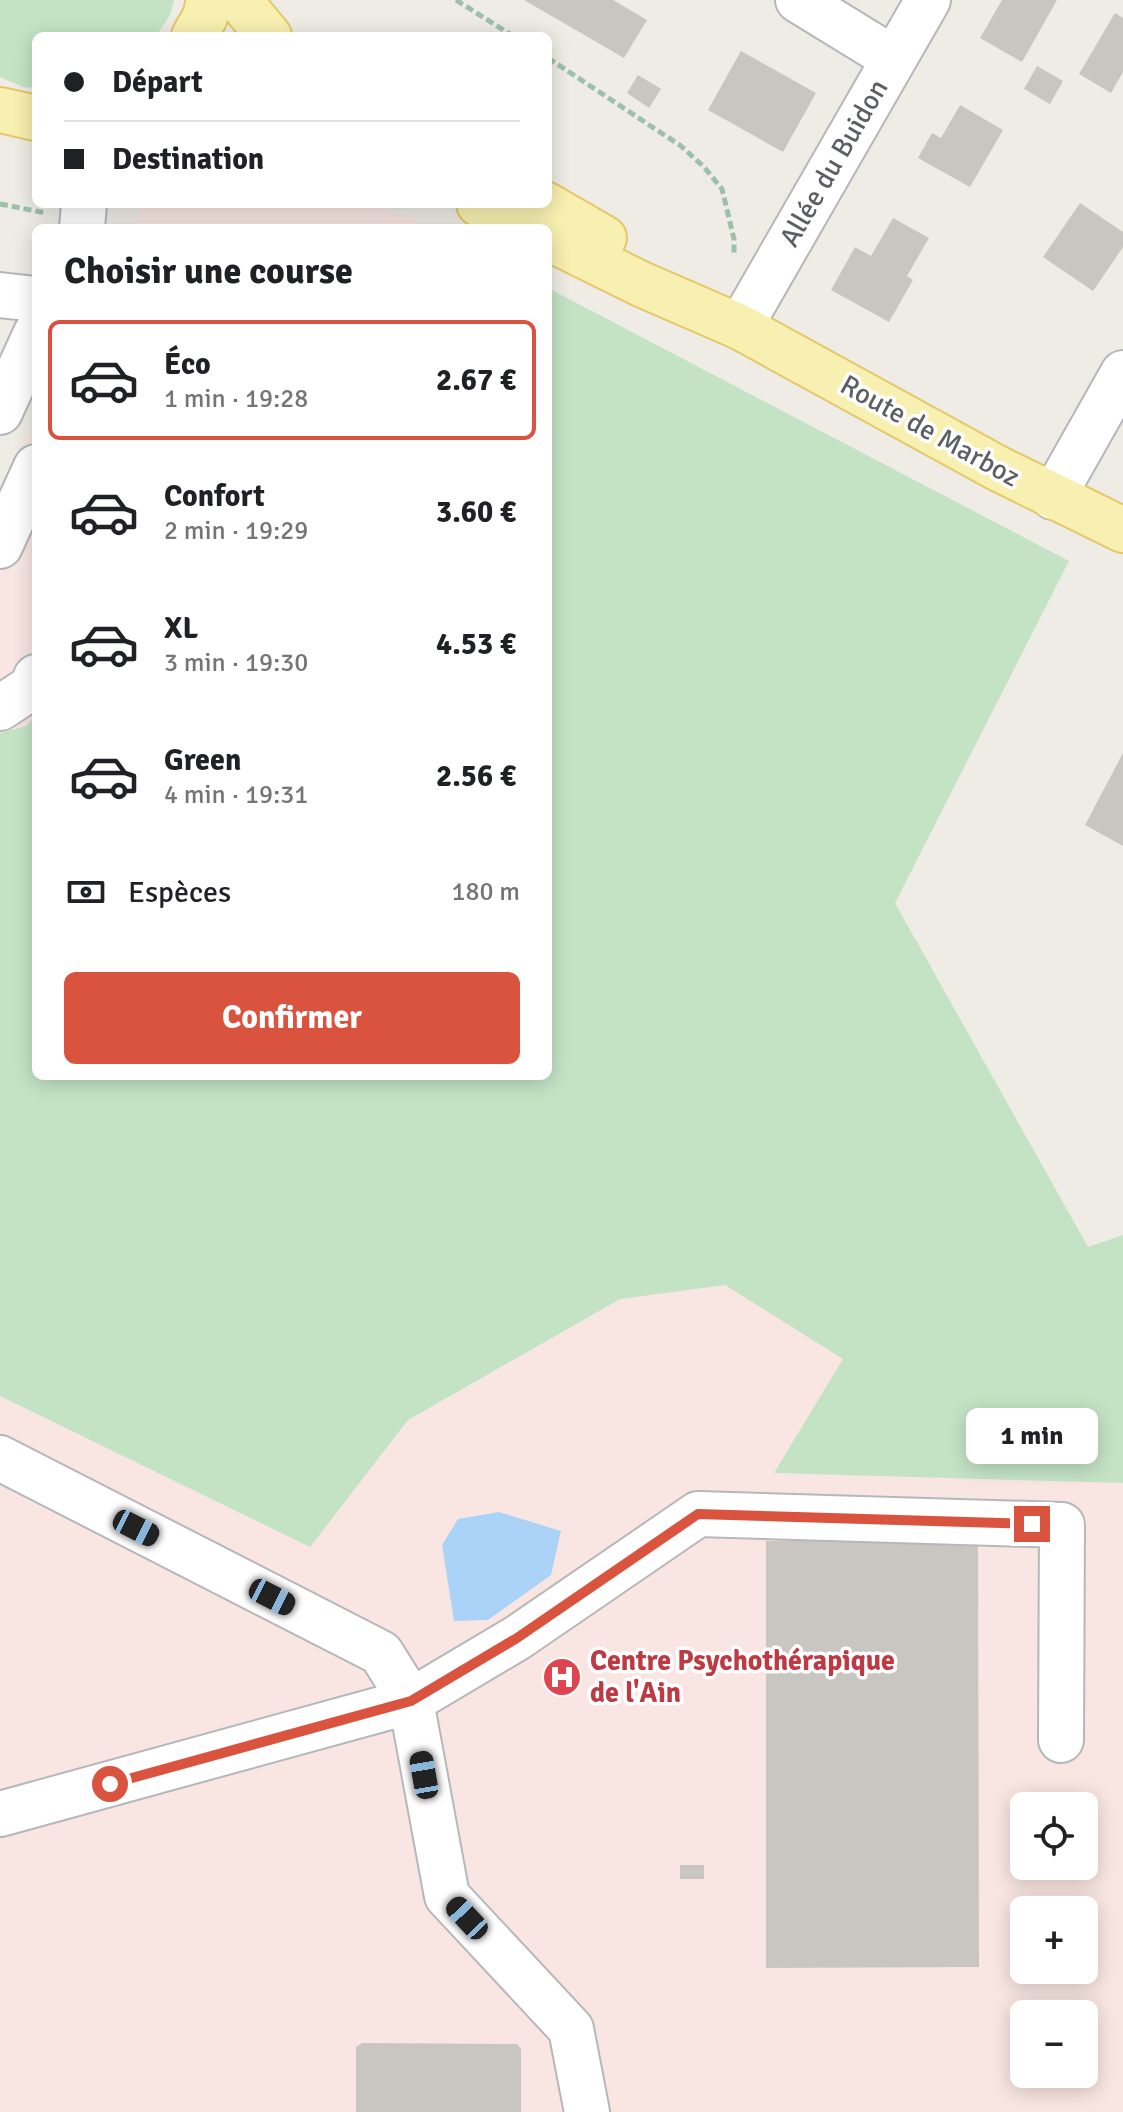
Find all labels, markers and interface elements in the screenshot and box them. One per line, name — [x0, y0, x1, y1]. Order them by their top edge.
text: Départ — [112, 64, 203, 101]
street label: Allée du Buidon — [772, 73, 896, 253]
text: Destination — [112, 141, 264, 178]
text: Choisir une course — [64, 249, 353, 294]
icon: car — [68, 344, 140, 416]
text: Éco — [164, 346, 211, 383]
text: 2.67 € — [436, 362, 516, 399]
street label: Route de Marboz — [834, 368, 1026, 494]
text: 1 min · 19:28 — [164, 383, 308, 415]
icon: car — [68, 476, 140, 548]
text: Confort — [164, 478, 265, 515]
text: 3.60 € — [436, 494, 516, 531]
text: 2 min · 19:29 — [164, 515, 308, 547]
icon: car — [68, 608, 140, 680]
text: XL — [164, 610, 198, 647]
text: 4.53 € — [436, 626, 516, 663]
text: 3 min · 19:30 — [164, 647, 308, 679]
icon: car — [68, 740, 140, 812]
text: Green — [164, 742, 241, 779]
text: 2.56 € — [436, 758, 516, 795]
text: 4 min · 19:31 — [164, 779, 308, 811]
icon: cash — [64, 870, 108, 914]
text: Espèces — [128, 874, 231, 911]
text: 180 m — [451, 876, 520, 908]
button: Confirmer — [64, 972, 520, 1064]
callout: 1 min — [966, 1408, 1098, 1464]
text: 1 min — [1001, 1420, 1063, 1452]
car — [109, 1506, 163, 1550]
route end — [1014, 1506, 1050, 1542]
car — [245, 1575, 299, 1619]
place label: Centre Psychothérapique de l'Ain — [590, 1644, 895, 1710]
hospital icon: Centre Psychothérapique de l'Ain — [541, 1656, 583, 1698]
car — [408, 1749, 440, 1801]
route start — [92, 1766, 128, 1802]
map controls — [1010, 1792, 1098, 2088]
button: locate — [1010, 1792, 1098, 1880]
car — [442, 1892, 492, 1944]
button: + — [1010, 1896, 1098, 1984]
button: − — [1010, 2000, 1098, 2088]

